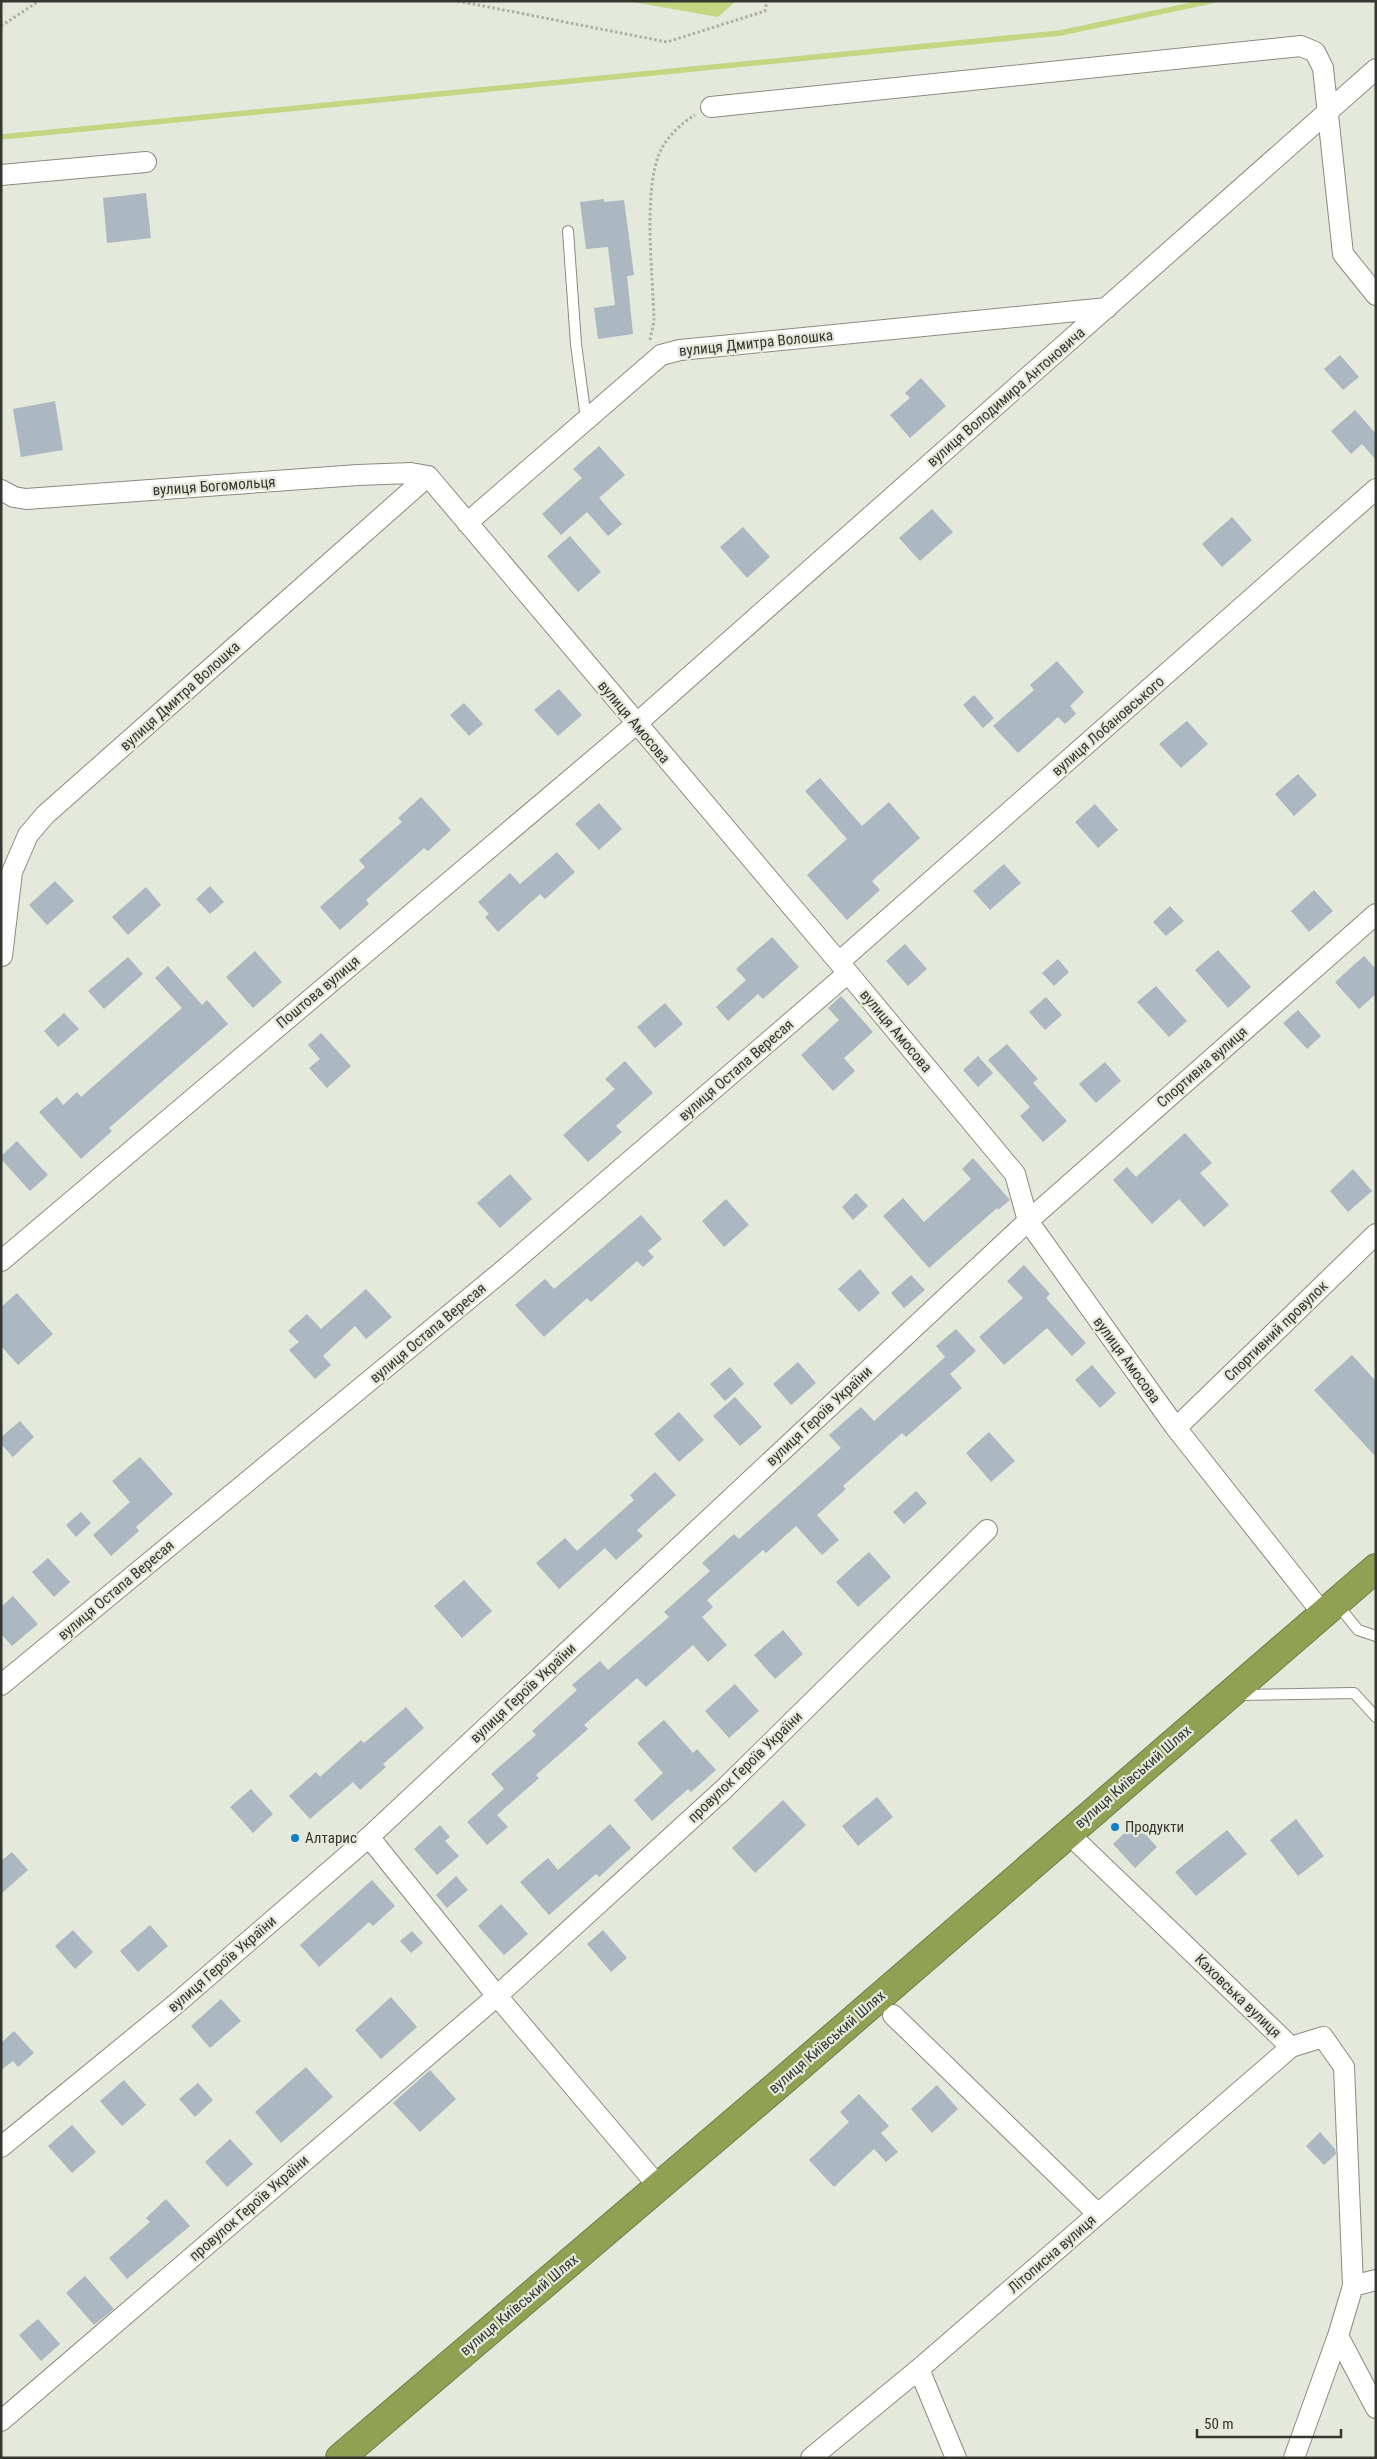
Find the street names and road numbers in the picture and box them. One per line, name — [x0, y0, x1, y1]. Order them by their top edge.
street label: вулиця Володимира Антоновича — [923, 324, 1089, 470]
street label: вулиця Дмитра Волошка — [678, 326, 834, 360]
street label: вулиця Богомольця — [152, 473, 276, 499]
street label: вулиця Дмитра Волошка — [116, 638, 244, 754]
street label: вулиця Лобановського — [1048, 672, 1168, 780]
street label: вулиця Амосова — [594, 677, 674, 767]
street label: Поштова вулиця — [273, 952, 363, 1032]
street label: вулиця Амосова — [856, 986, 936, 1076]
street label: вулиця Остапа Вересая — [675, 1015, 797, 1125]
street label: Спортивна вулиця — [1153, 1023, 1251, 1111]
street label: Спортивний провулок — [1221, 1277, 1331, 1385]
street label: вулиця Остапа Вересая — [366, 1279, 490, 1387]
street label: вулиця Амосова — [1090, 1313, 1164, 1407]
street label: вулиця Героїв України — [762, 1362, 876, 1470]
street label: вулиця Остапа Вересая — [54, 1536, 178, 1644]
street label: вулиця Героїв України — [466, 1639, 580, 1747]
street label: провулок Героїв України — [684, 1708, 806, 1826]
street label: вулиця Київський Шлях — [1071, 1721, 1195, 1832]
street label: вулиця Героїв України — [164, 1912, 280, 2016]
street label: Каховська вулиця — [1191, 1950, 1285, 2042]
street label: вулиця Київський Шлях — [765, 1986, 889, 2097]
street label: провулок Героїв України — [186, 2151, 312, 2265]
street label: Літописна вулиця — [1004, 2211, 1100, 2297]
street label: вулиця Київський Шлях — [456, 2250, 582, 2360]

